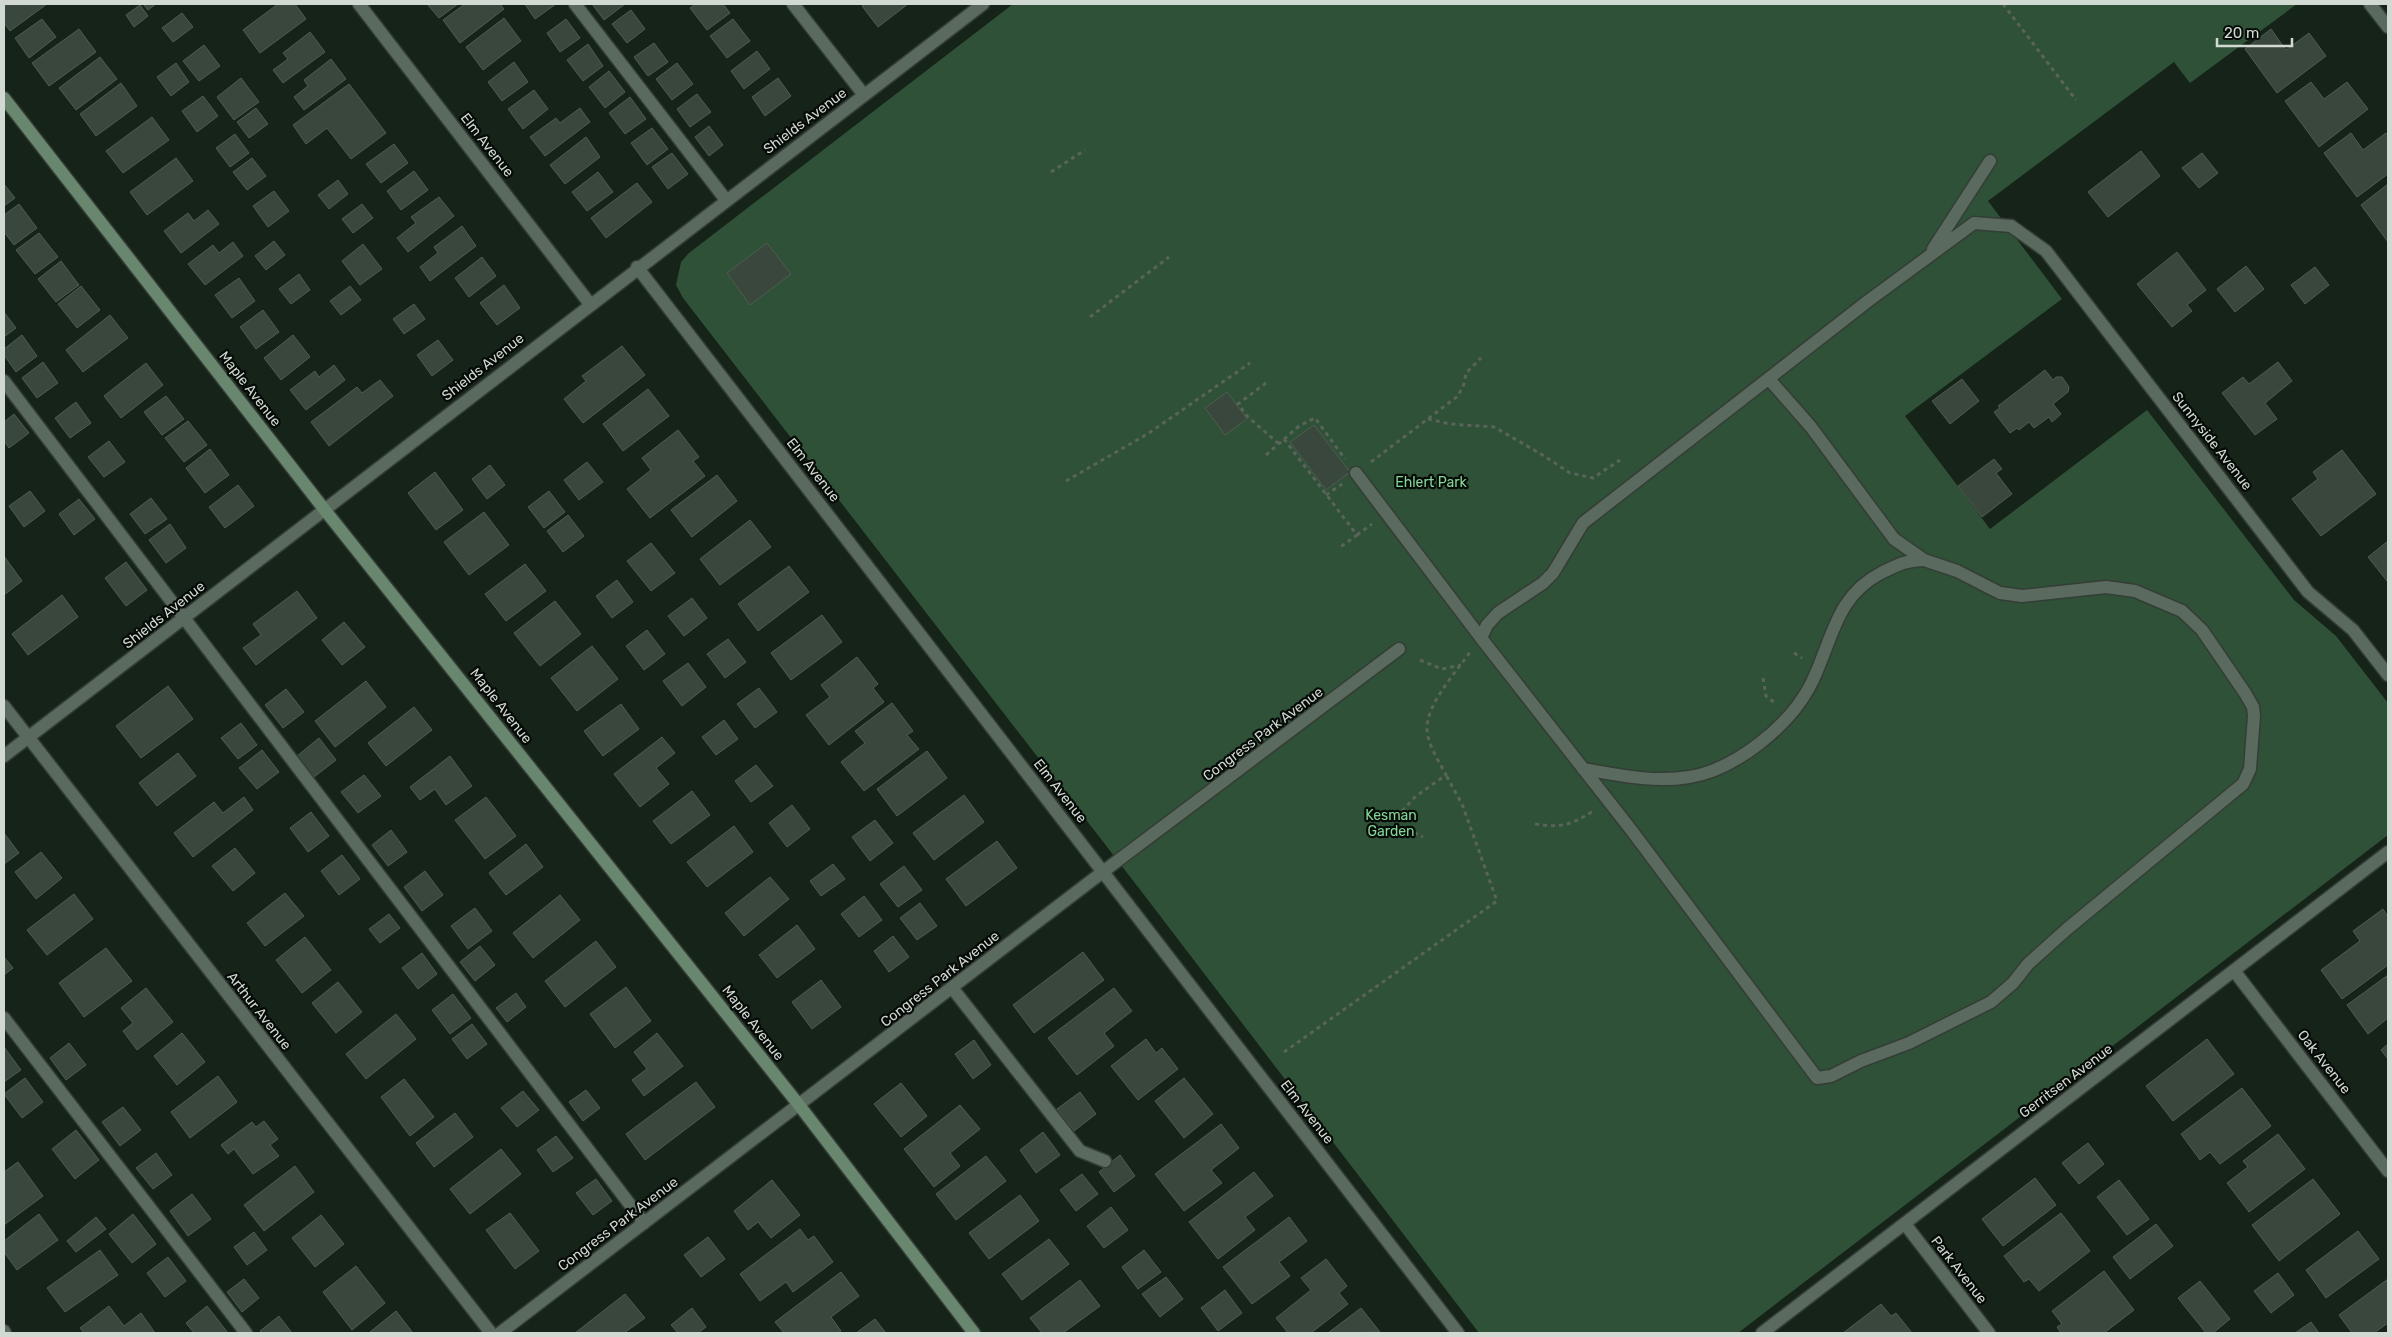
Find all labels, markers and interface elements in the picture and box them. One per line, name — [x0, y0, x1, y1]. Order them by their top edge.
scale bar — [2217, 15, 2292, 47]
text: 20 m — [2224, 24, 2259, 42]
street label: Shields Avenue — [760, 84, 850, 158]
street label: Elm Avenue — [457, 110, 517, 180]
street label: Shields Avenue — [439, 330, 528, 404]
street label: Maple Avenue — [215, 348, 285, 430]
street label: Sunnyside Avenue — [2168, 388, 2256, 494]
street label: Elm Avenue — [783, 435, 843, 505]
park label: Ehlert Park — [1395, 474, 1468, 491]
street label: Shields Avenue — [120, 578, 209, 652]
street label: Maple Avenue — [466, 665, 536, 747]
street label: Congress Park Avenue — [1200, 683, 1327, 785]
street label: Elm Avenue — [1030, 756, 1090, 826]
park label: Kesman Garden — [1365, 807, 1417, 840]
street label: Congress Park Avenue — [877, 927, 1003, 1031]
street label: Arthur Avenue — [223, 969, 295, 1053]
street label: Maple Avenue — [718, 982, 788, 1064]
street label: Oak Avenue — [2294, 1027, 2354, 1097]
street label: Gerritsen Avenue — [2016, 1040, 2116, 1122]
street label: Elm Avenue — [1277, 1077, 1337, 1147]
street label: Congress Park Avenue — [555, 1173, 682, 1275]
street label: Park Avenue — [1927, 1233, 1991, 1307]

